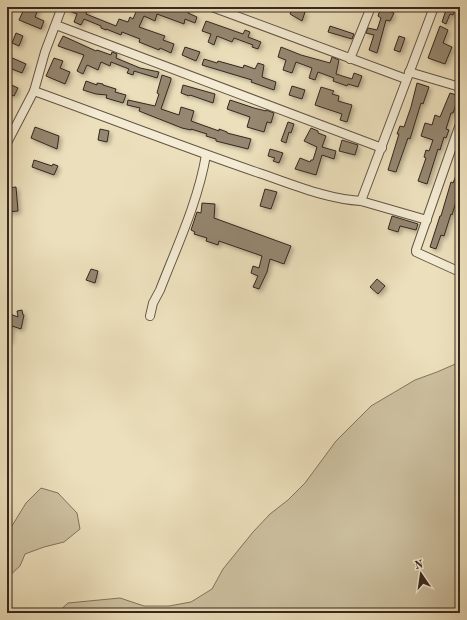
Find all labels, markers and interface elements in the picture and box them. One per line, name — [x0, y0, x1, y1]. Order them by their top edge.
north arrow — [401, 554, 441, 594]
text: N — [414, 559, 425, 572]

